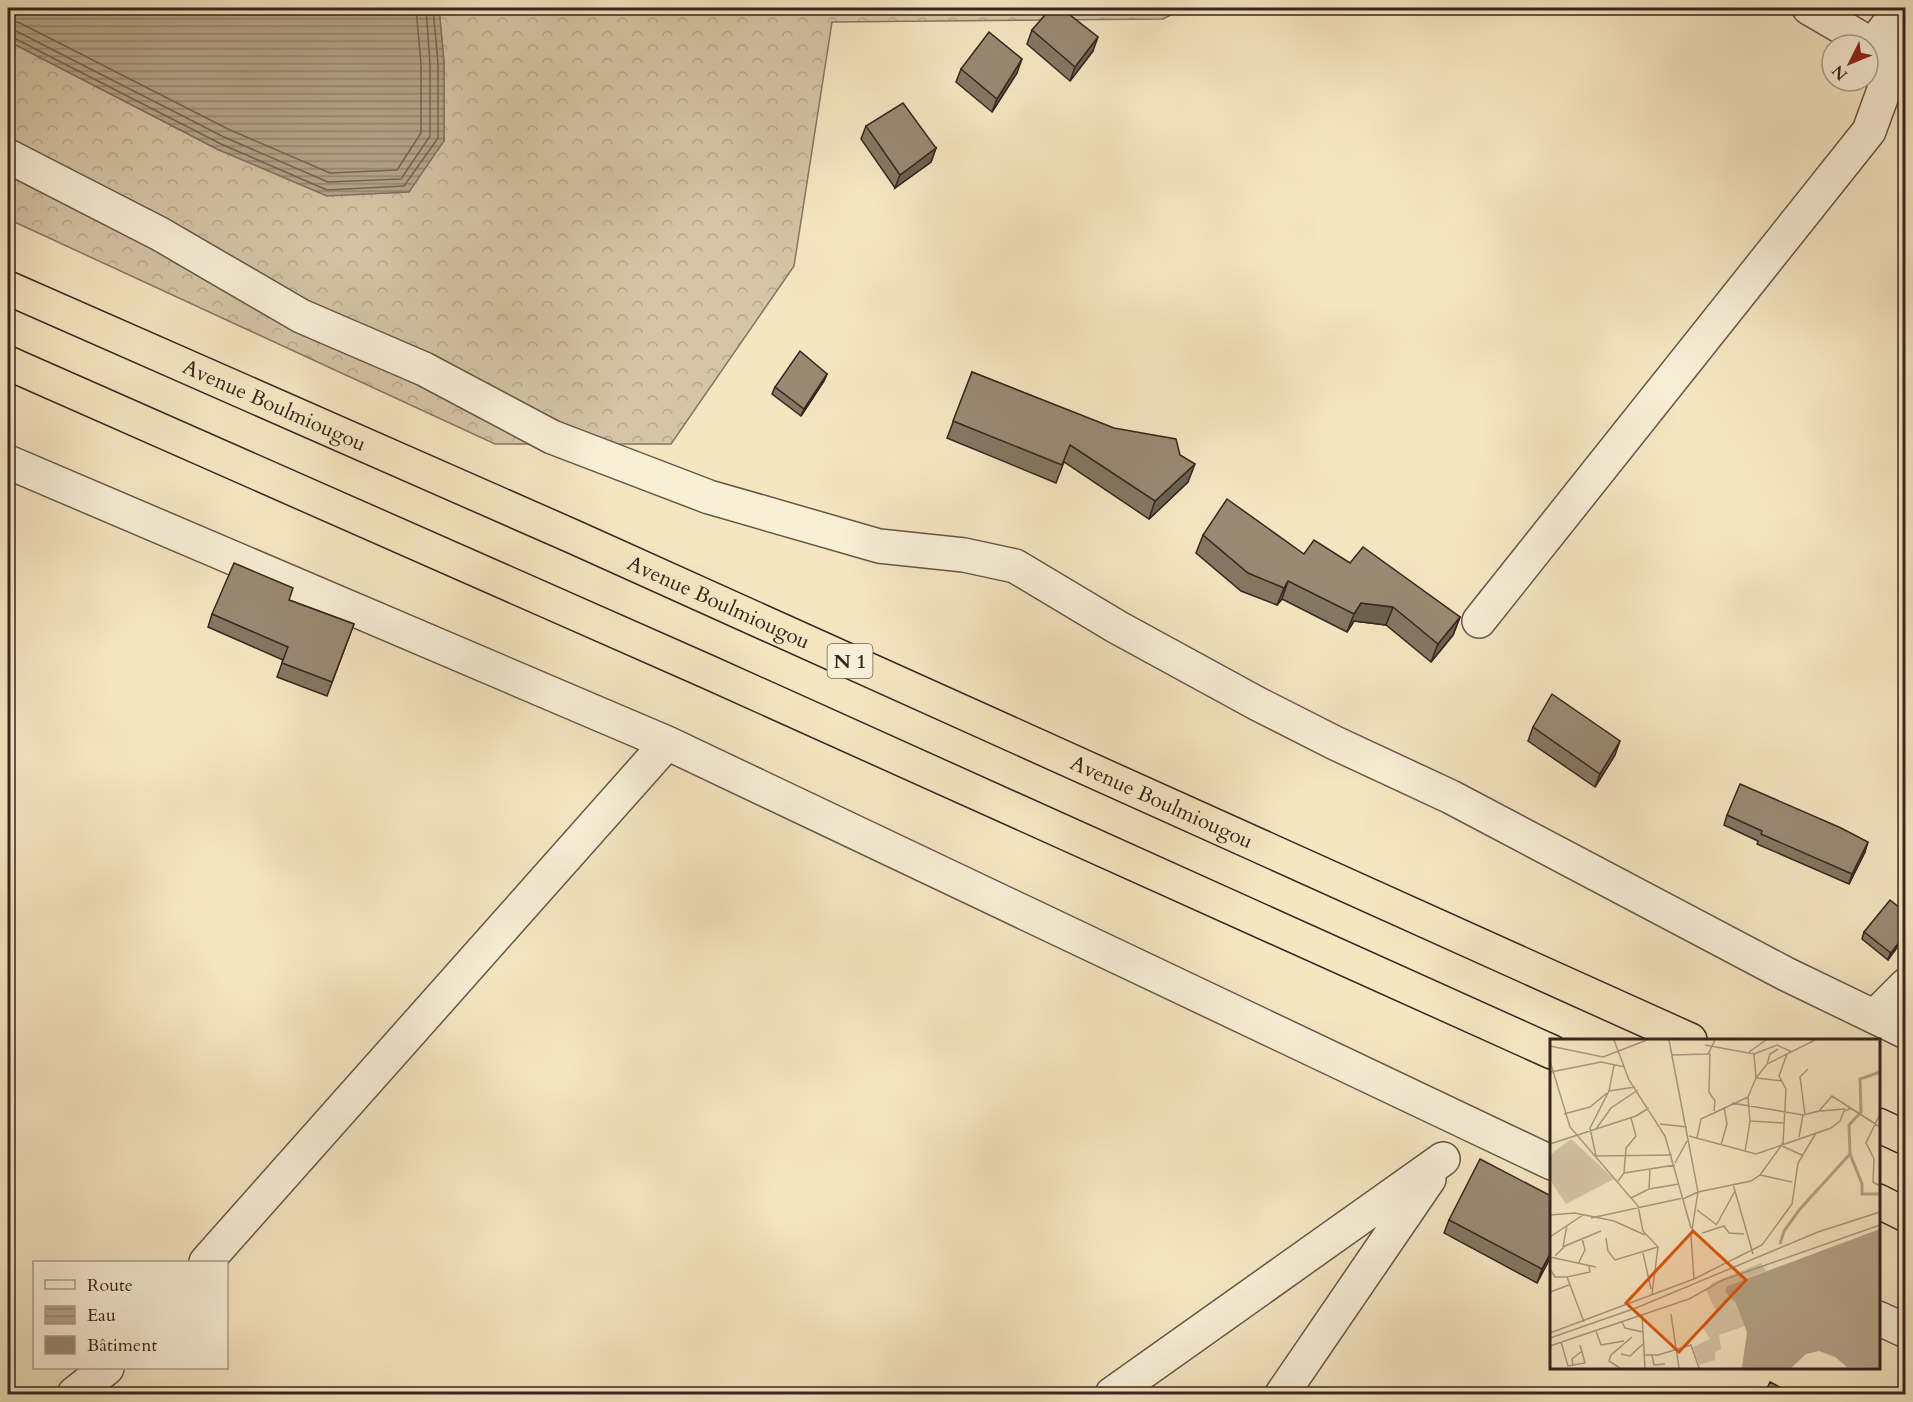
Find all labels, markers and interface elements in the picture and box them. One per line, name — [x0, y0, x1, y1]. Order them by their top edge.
north arrow — [1820, 33, 1880, 93]
text: N — [1827, 60, 1853, 85]
street label: Avenue Boulmiougou — [178, 353, 370, 459]
street label: Avenue Boulmiougou — [622, 549, 814, 656]
road number: N 1 — [828, 644, 872, 678]
street label: Avenue Boulmiougou — [1066, 749, 1258, 856]
inset map — [1550, 1039, 1880, 1369]
legend — [33, 1261, 228, 1369]
text: Route — [87, 1273, 133, 1298]
text: Eau — [87, 1303, 116, 1328]
text: Bâtiment — [87, 1333, 157, 1358]

